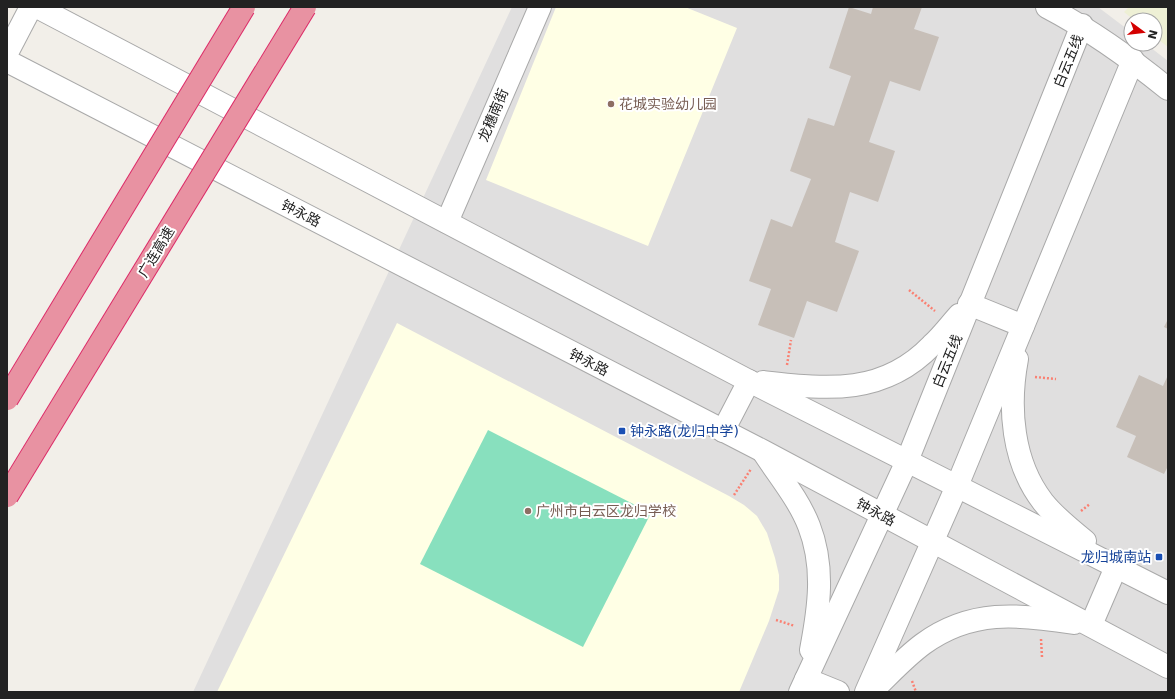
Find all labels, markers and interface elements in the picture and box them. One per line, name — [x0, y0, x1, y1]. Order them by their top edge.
north arrow — [1123, 12, 1163, 52]
text: N — [1145, 28, 1160, 41]
street label: 白云五线 — [1050, 32, 1086, 90]
street label: 龙穗南街 — [475, 86, 511, 144]
place label: 花城实验幼儿园 — [619, 96, 717, 112]
marker: 花城实验幼儿园 — [606, 99, 616, 109]
street label: 钟永路 — [279, 196, 323, 230]
street label: 广连高速 — [135, 224, 177, 280]
street label: 白云五线 — [929, 332, 965, 390]
street label: 钟永路 — [567, 345, 611, 379]
place label: 钟永路(龙归中学) — [630, 423, 739, 439]
marker: 钟永路(龙归中学) — [617, 426, 627, 436]
street label: 钟永路 — [854, 495, 898, 529]
place label: 广州市白云区龙归学校 — [536, 503, 676, 519]
marker: 广州市白云区龙归学校 — [523, 506, 533, 516]
place label: 龙归城南站 — [1081, 549, 1151, 565]
marker: 龙归城南站 — [1154, 552, 1164, 562]

